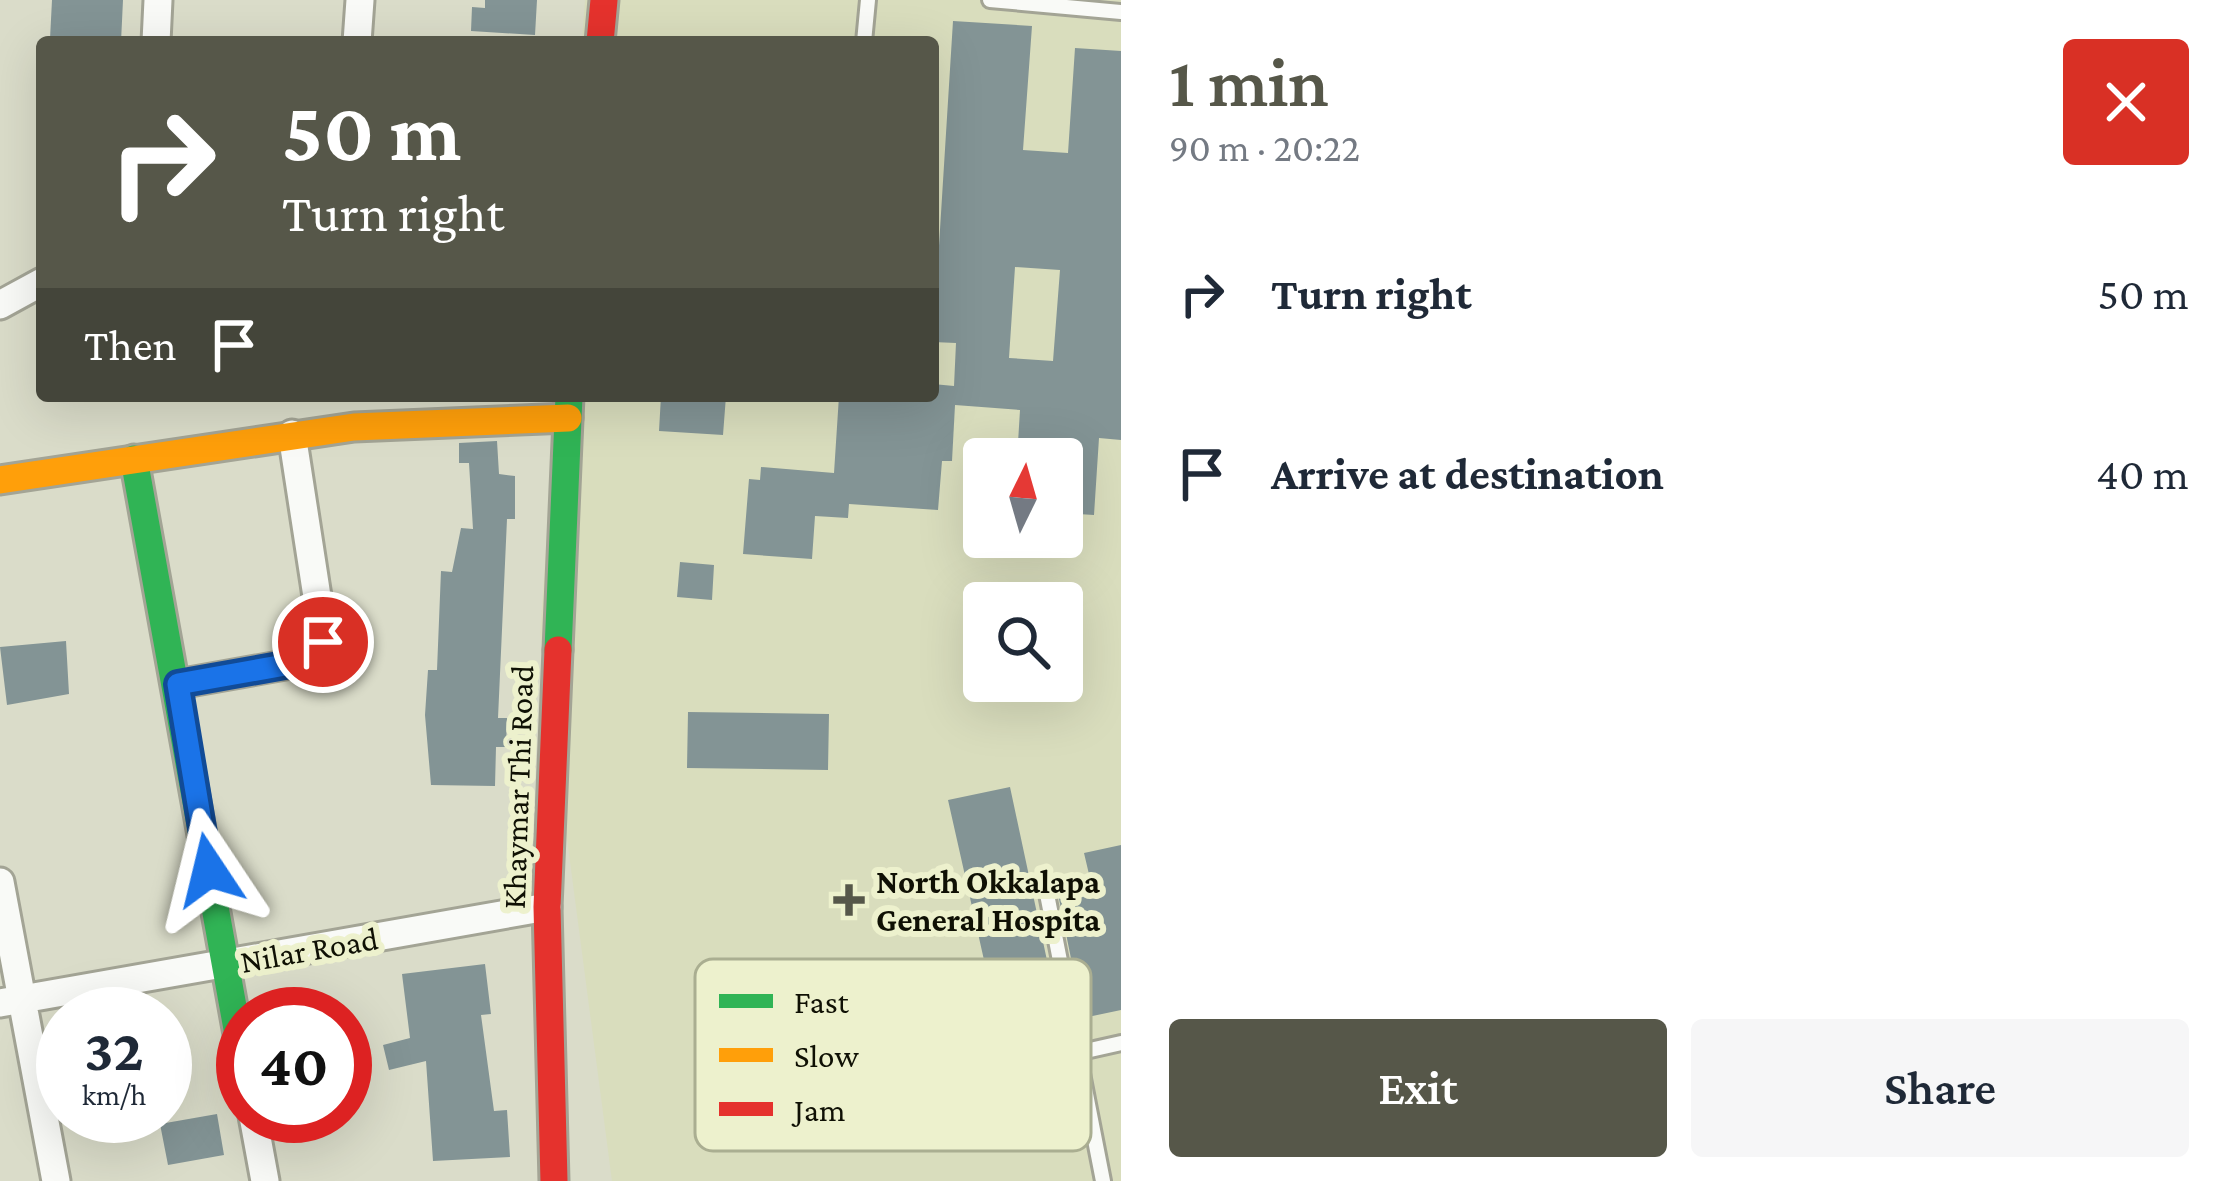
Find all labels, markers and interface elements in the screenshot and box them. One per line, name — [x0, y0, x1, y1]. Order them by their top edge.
button: close — [2063, 39, 2189, 165]
text: 1 min — [1169, 41, 1329, 121]
icon: right — [84, 84, 240, 240]
text: 50 m — [282, 85, 461, 178]
text: 90 m · 20:22 — [1169, 126, 1360, 169]
text: Turn right — [282, 183, 504, 243]
icon: right — [1169, 261, 1235, 327]
text: Turn right — [1271, 269, 1472, 319]
text: 50 m — [2098, 269, 2189, 319]
icon: arrive — [201, 312, 267, 378]
text: Then — [84, 320, 177, 370]
north arrow — [963, 438, 1083, 558]
map controls — [963, 438, 1083, 702]
icon: arrive — [1169, 441, 1235, 507]
text: Arrive at destination — [1271, 449, 1664, 499]
text: 40 m — [2096, 449, 2189, 499]
button: search — [963, 582, 1083, 702]
pin — [272, 591, 374, 693]
icon: arrive — [290, 609, 356, 675]
street label: Khaymar Thi Road — [495, 664, 540, 910]
position arrow — [146, 807, 272, 933]
place label: North Okkalapa General Hospita — [876, 863, 1100, 938]
marker: North Okkalapa General Hospita — [833, 884, 865, 916]
street label: Nilar Road — [237, 919, 381, 980]
legend — [695, 959, 1091, 1151]
text: Fast — [794, 983, 850, 1020]
speed limit sign: 40 — [216, 987, 372, 1143]
text: 32 — [84, 1016, 144, 1083]
button: Exit — [1169, 1019, 1667, 1157]
button: Share — [1691, 1019, 2189, 1157]
text: Slow — [794, 1037, 859, 1074]
text: km/h — [82, 1078, 146, 1111]
text: Jam — [791, 1091, 846, 1128]

